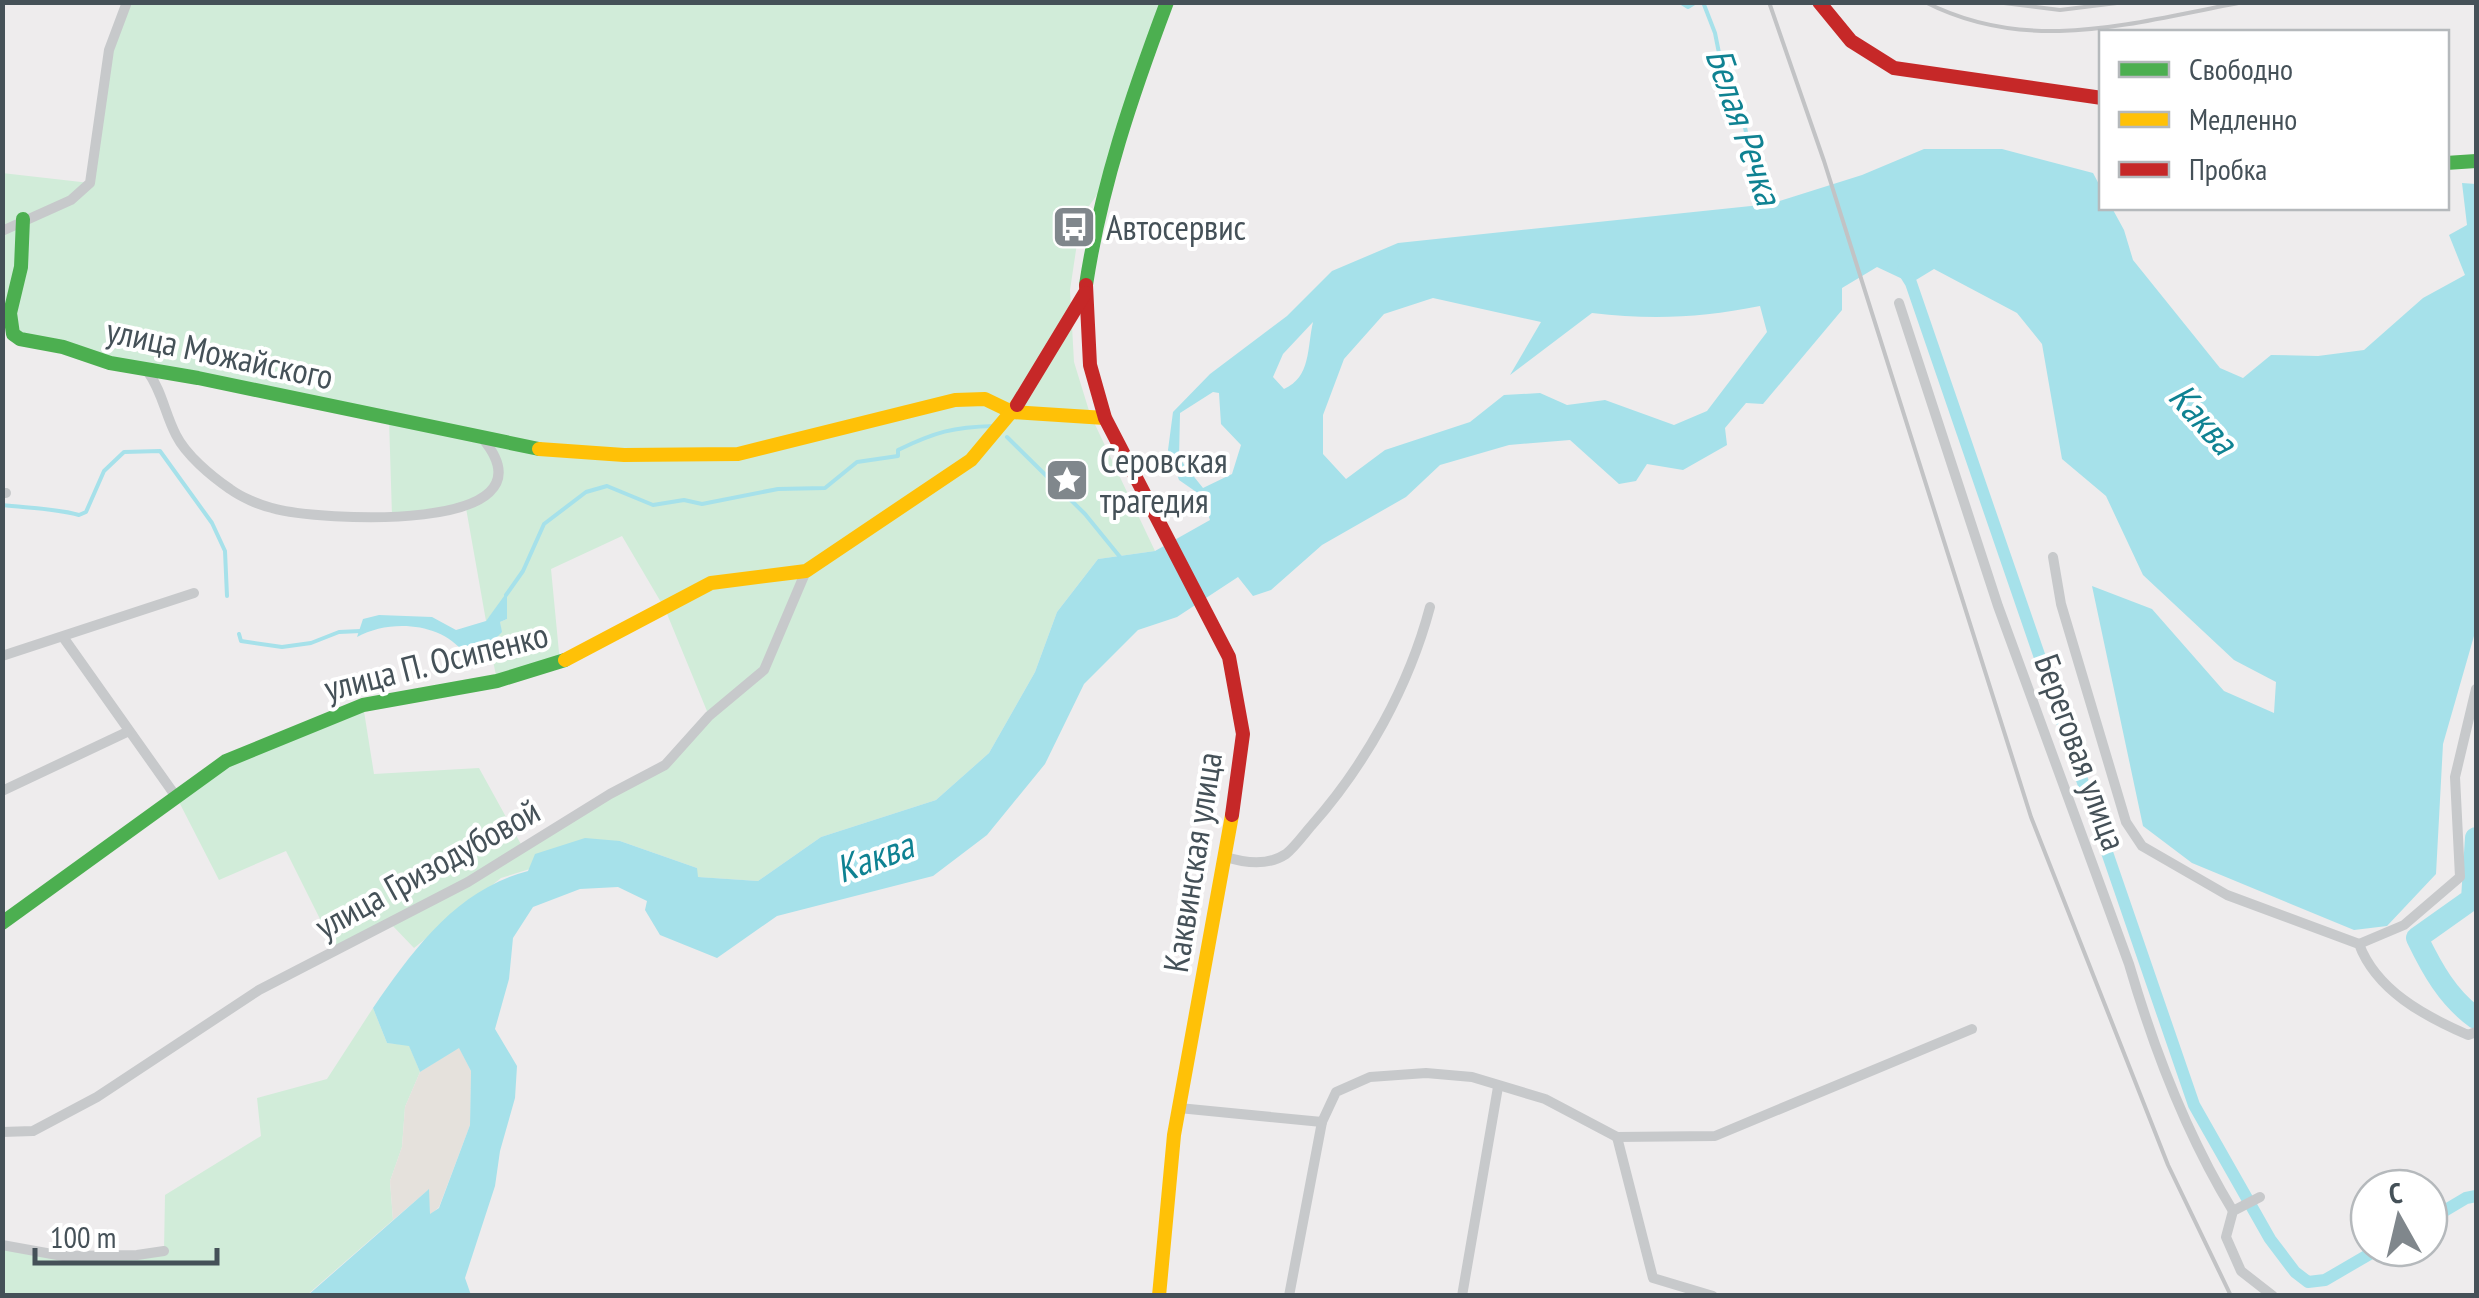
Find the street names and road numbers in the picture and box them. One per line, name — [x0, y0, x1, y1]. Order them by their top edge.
street label: улица Можайского — [102, 307, 338, 399]
street label: улица П. Осипенко — [319, 611, 553, 711]
street label: Береговая улица — [2024, 648, 2138, 856]
street label: Каквинская улица — [1152, 749, 1232, 975]
street label: улица Гризодубовой — [307, 787, 547, 949]

